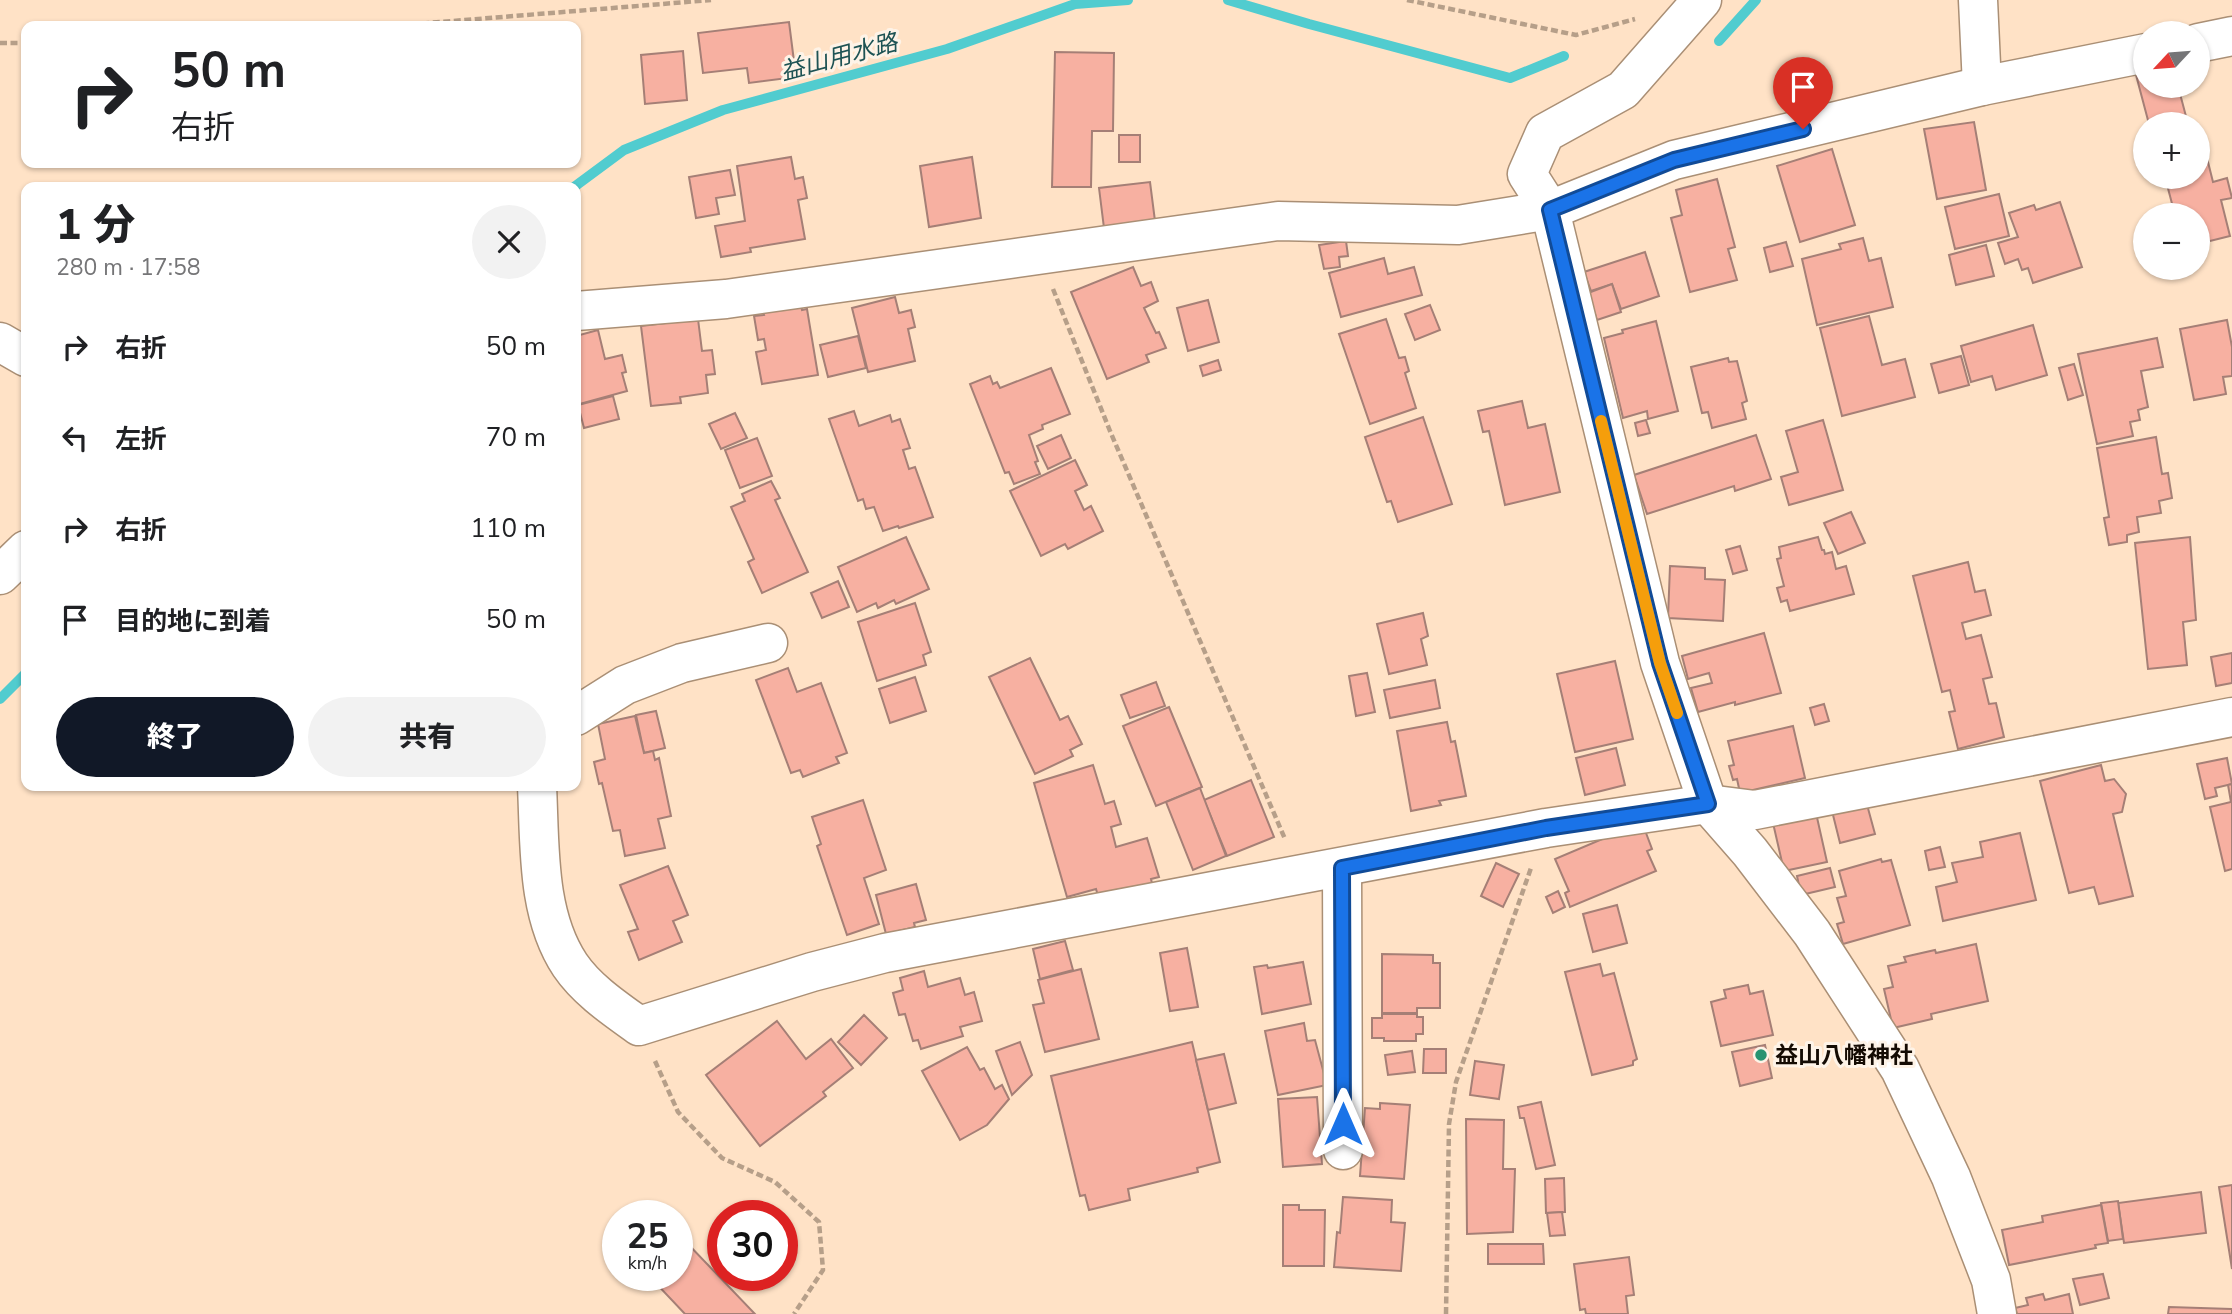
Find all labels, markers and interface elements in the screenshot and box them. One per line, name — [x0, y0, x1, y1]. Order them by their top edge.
north arrow — [2133, 21, 2210, 98]
map controls — [2133, 21, 2210, 280]
water label: 益山用水路 — [777, 25, 903, 88]
text: 50 m — [171, 37, 286, 104]
icon: right — [56, 49, 147, 140]
pin — [1773, 57, 1833, 129]
icon: arrive — [1784, 68, 1822, 106]
text: 右折 — [171, 106, 235, 149]
button: + — [2133, 112, 2210, 189]
text: 1 分 — [56, 197, 135, 254]
button: − — [2133, 203, 2210, 280]
button: close — [472, 205, 546, 279]
text: 280 m · 17:58 — [56, 252, 201, 283]
icon: right — [56, 328, 94, 366]
text: 50 m — [486, 329, 546, 364]
text: 右折 — [115, 331, 167, 366]
icon: left — [56, 419, 94, 457]
text: 70 m — [486, 420, 546, 455]
text: 左折 — [115, 422, 167, 457]
icon: right — [56, 510, 94, 548]
text: 110 m — [470, 511, 546, 546]
text: 右折 — [115, 513, 167, 548]
icon: arrive — [56, 601, 94, 639]
text: 50 m — [486, 602, 546, 637]
text: 目的地に到着 — [115, 604, 271, 639]
button: 終了 — [56, 697, 294, 777]
button: 共有 — [308, 697, 546, 777]
place label: 益山八幡神社 — [1775, 1040, 1913, 1071]
marker: 益山八幡神社 — [1753, 1047, 1769, 1063]
position arrow — [1306, 1087, 1380, 1161]
speed limit sign: 30 — [707, 1200, 798, 1291]
text: 25 — [626, 1213, 669, 1260]
text: km/h — [628, 1251, 667, 1275]

